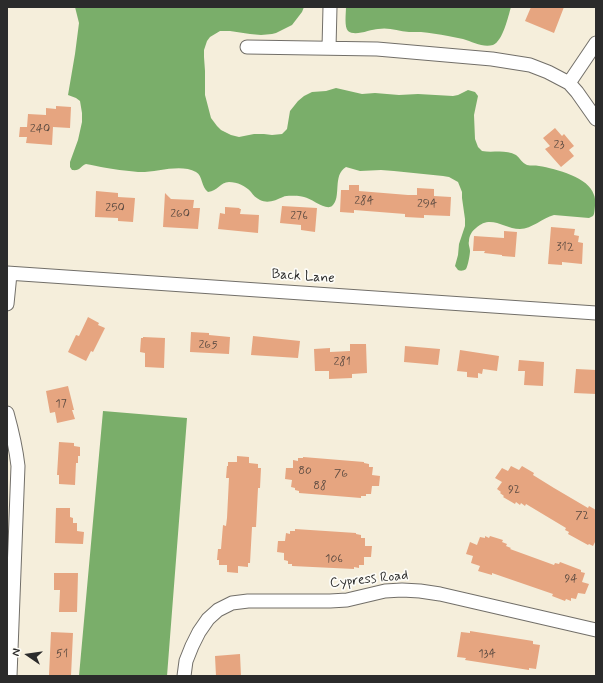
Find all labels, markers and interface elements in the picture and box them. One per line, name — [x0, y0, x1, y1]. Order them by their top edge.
house number: 240 — [30, 122, 50, 136]
house number: 23 — [554, 138, 564, 152]
house number: 284 — [354, 194, 374, 208]
house number: 294 — [417, 197, 437, 211]
house number: 250 — [105, 201, 125, 215]
house number: 260 — [170, 207, 190, 221]
house number: 276 — [290, 209, 308, 223]
house number: 312 — [556, 240, 574, 254]
street label: Back Lane — [271, 266, 335, 288]
house number: 265 — [198, 338, 218, 352]
house number: 281 — [333, 355, 351, 369]
house number: 17 — [55, 397, 67, 411]
house number: 80 — [298, 464, 312, 478]
house number: 76 — [334, 467, 348, 481]
house number: 88 — [313, 479, 327, 493]
house number: 92 — [508, 483, 520, 497]
house number: 72 — [575, 509, 589, 523]
house number: 106 — [325, 552, 343, 566]
street label: Cypress Road — [329, 568, 409, 592]
house number: 94 — [564, 572, 578, 586]
north arrow — [8, 635, 48, 675]
text: N — [9, 647, 24, 657]
house number: 51 — [56, 647, 68, 661]
house number: 134 — [478, 647, 496, 661]

